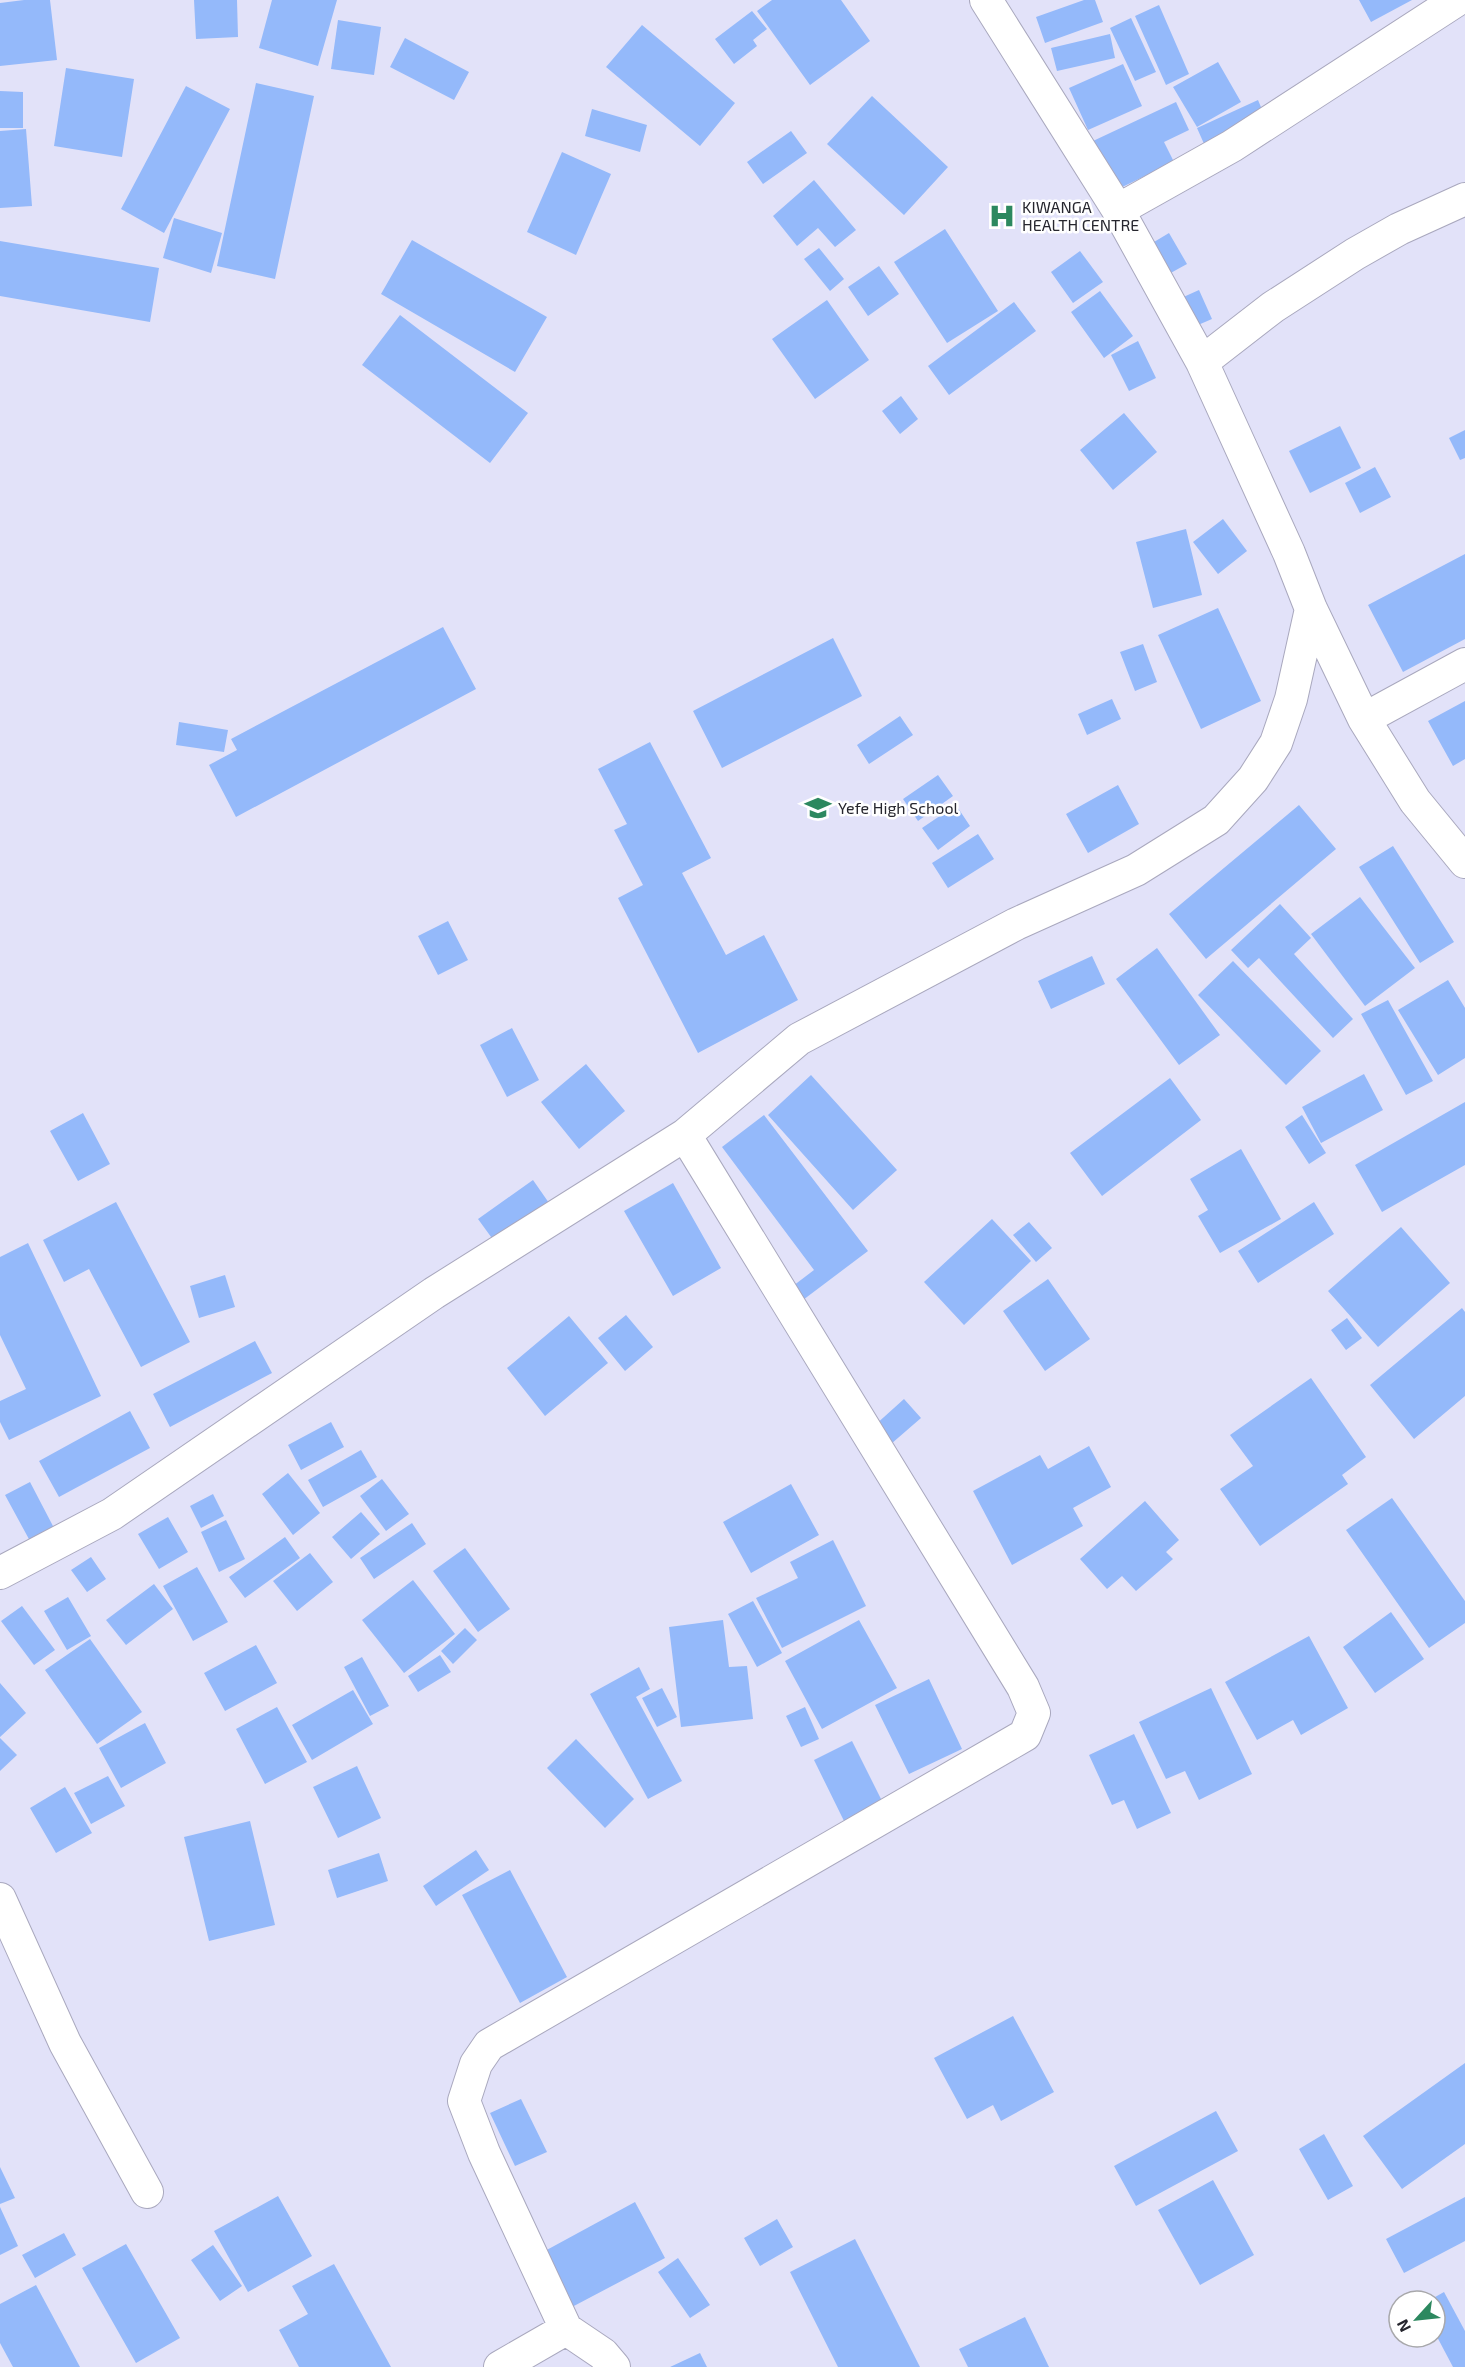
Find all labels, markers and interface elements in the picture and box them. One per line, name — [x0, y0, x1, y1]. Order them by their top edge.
place label: KIWANGA HEALTH CENTRE — [1022, 197, 1139, 234]
hospital icon: KIWANGA HEALTH CENTRE — [987, 201, 1017, 231]
school or university icon: Yefe High School — [803, 793, 833, 823]
place label: Yefe High School — [838, 798, 958, 817]
north arrow — [1387, 2289, 1447, 2349]
text: N — [1392, 2317, 1414, 2336]

